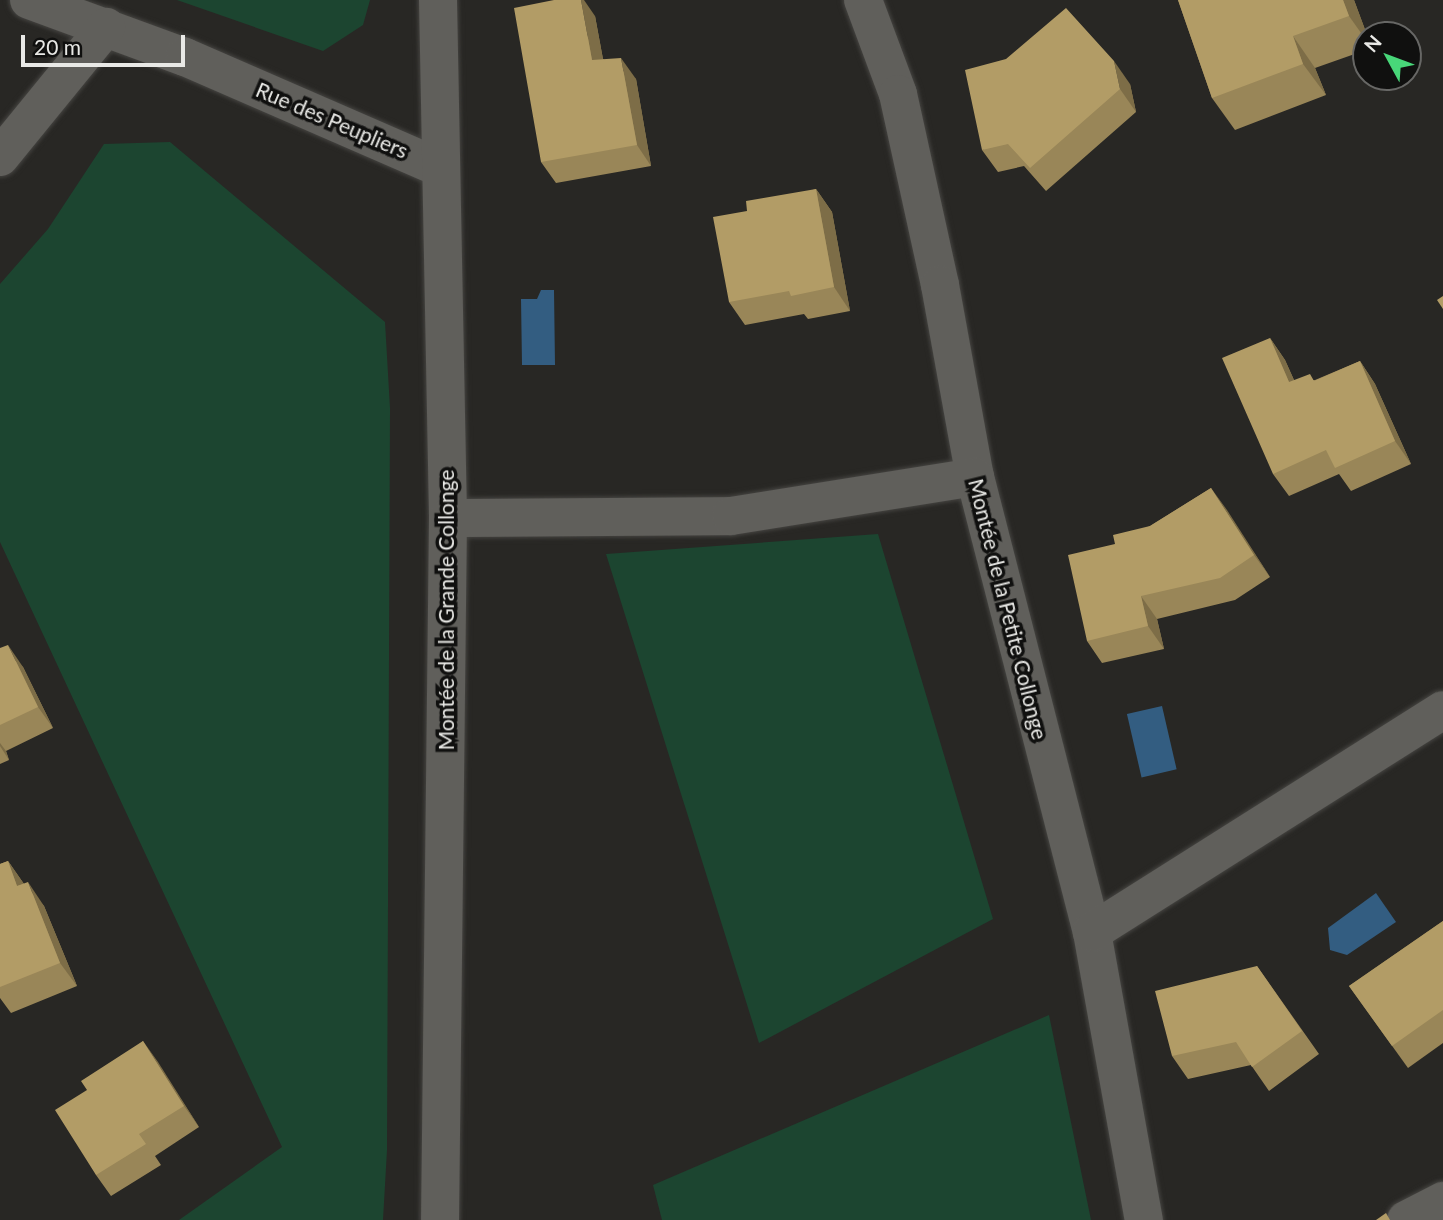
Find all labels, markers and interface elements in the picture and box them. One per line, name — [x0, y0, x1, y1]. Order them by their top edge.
scale bar — [24, 21, 189, 65]
north arrow — [1352, 21, 1422, 91]
text: N — [1359, 30, 1386, 56]
text: 20 m — [34, 34, 81, 59]
street label: Rue des Peupliers — [252, 77, 412, 163]
street label: Montée de la Grande Collonge — [433, 470, 459, 750]
street label: Montée de la Petite Collonge — [963, 476, 1053, 742]

